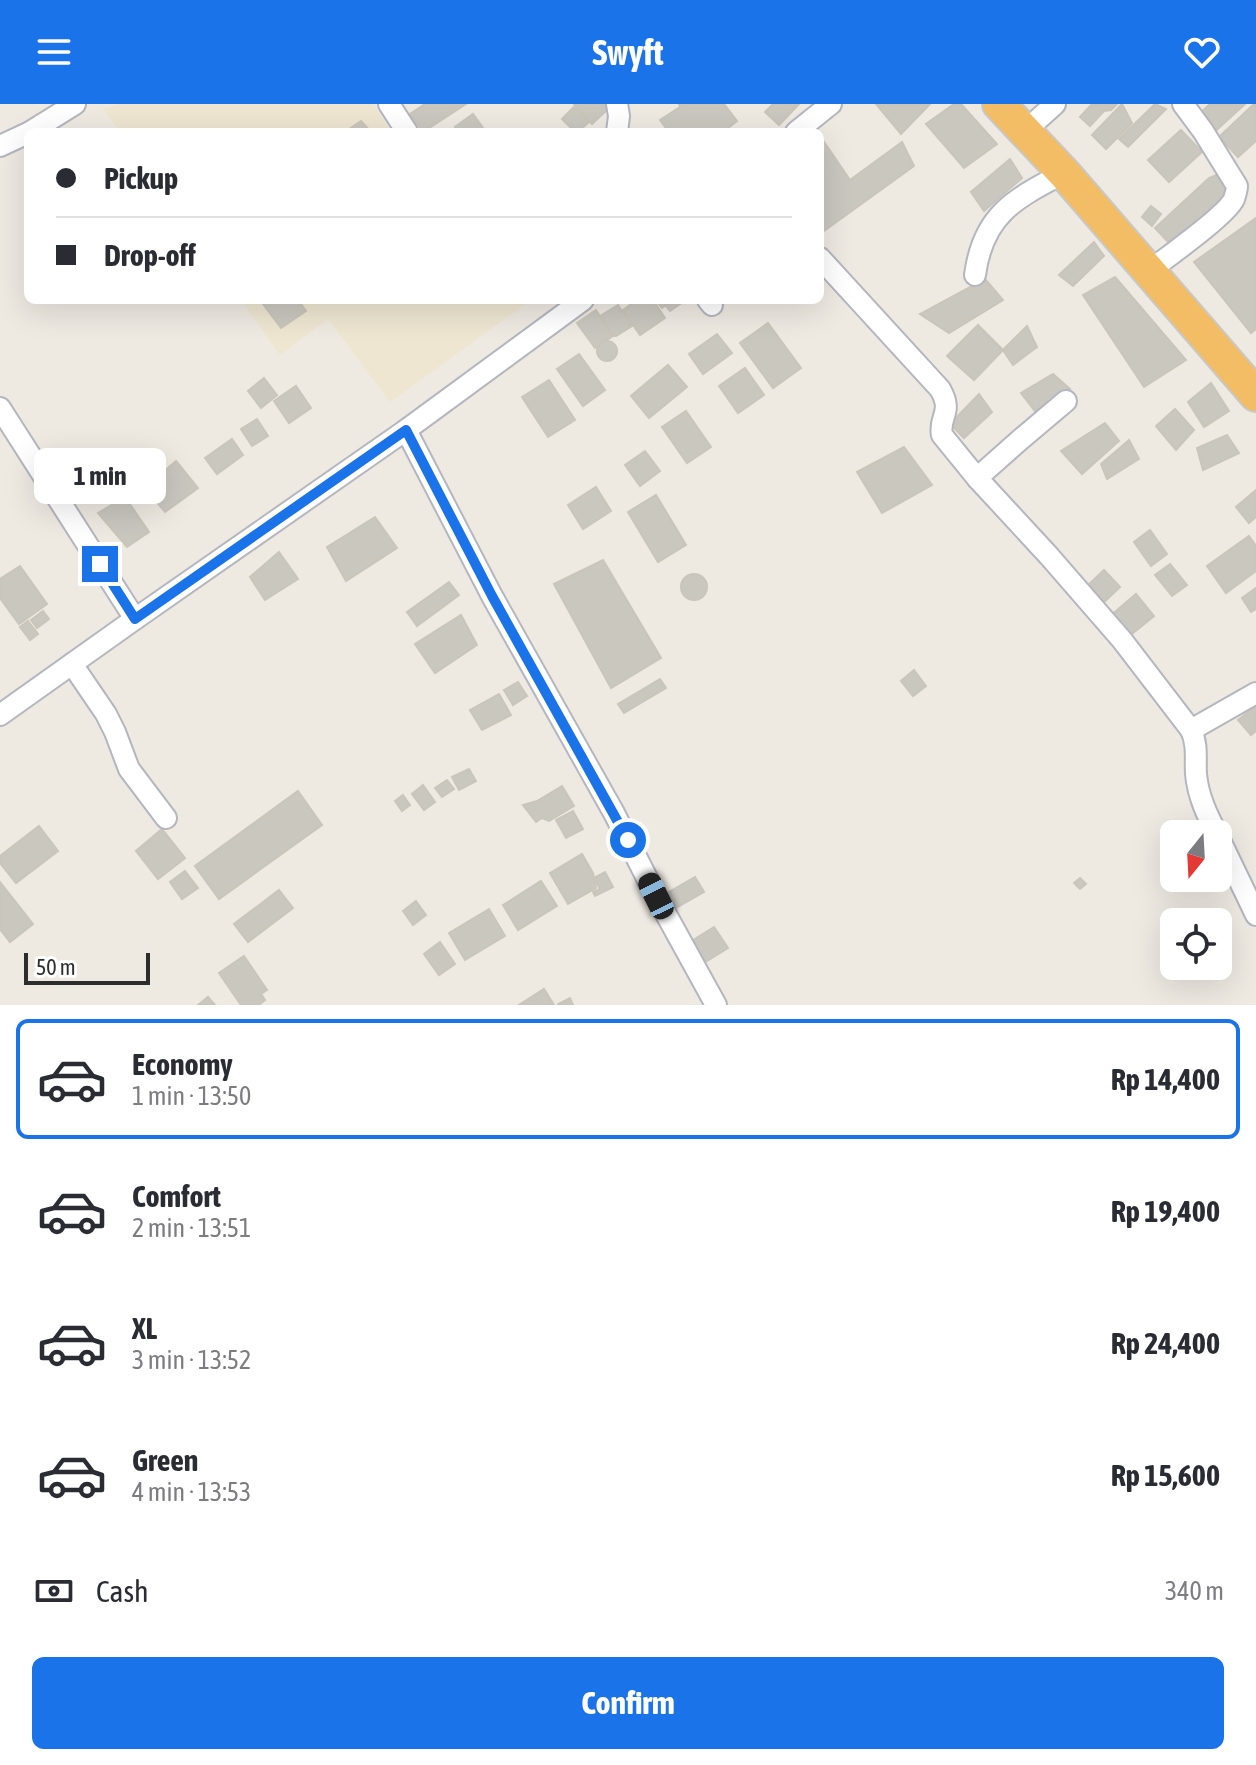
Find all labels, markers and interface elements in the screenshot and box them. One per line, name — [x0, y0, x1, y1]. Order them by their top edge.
icon: menu — [32, 30, 76, 74]
icon: heart — [1180, 30, 1224, 74]
text: Swyft — [592, 31, 664, 73]
text: Pickup — [104, 161, 178, 195]
text: Drop-off — [104, 238, 196, 272]
callout: 1 min — [34, 448, 166, 504]
text: 1 min — [73, 461, 127, 491]
route end — [82, 546, 118, 582]
north arrow — [1160, 820, 1232, 892]
map controls — [1160, 820, 1232, 980]
route start — [610, 822, 646, 858]
car — [635, 869, 677, 923]
button: locate — [1160, 908, 1232, 980]
scale bar — [24, 949, 150, 985]
text: 50 m — [36, 954, 76, 980]
icon: car — [36, 1043, 108, 1115]
text: Economy — [132, 1047, 233, 1081]
text: Rp 14,400 — [1111, 1062, 1220, 1096]
text: 1 min · 13:50 — [132, 1081, 251, 1111]
icon: car — [36, 1175, 108, 1247]
text: Comfort — [132, 1179, 221, 1213]
text: Rp 19,400 — [1111, 1194, 1220, 1228]
text: 2 min · 13:51 — [132, 1213, 251, 1243]
icon: car — [36, 1307, 108, 1379]
text: XL — [132, 1311, 157, 1345]
text: Rp 24,400 — [1111, 1326, 1220, 1360]
text: 3 min · 13:52 — [132, 1345, 251, 1375]
icon: car — [36, 1439, 108, 1511]
text: Green — [132, 1443, 198, 1477]
text: Rp 15,600 — [1111, 1458, 1220, 1492]
text: 4 min · 13:53 — [132, 1477, 251, 1507]
icon: cash — [32, 1569, 76, 1613]
text: Cash — [96, 1574, 149, 1608]
text: 340 m — [1165, 1576, 1224, 1606]
button: Confirm — [32, 1657, 1224, 1749]

